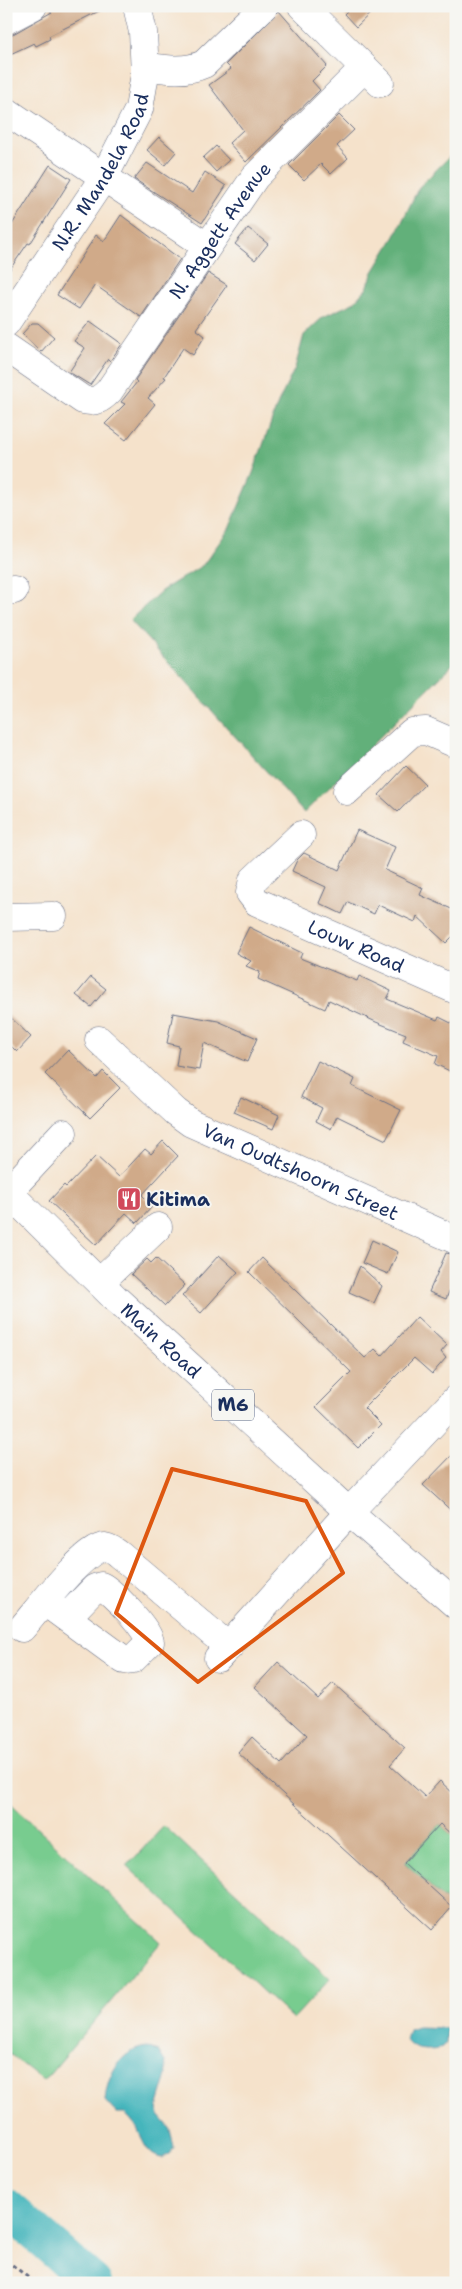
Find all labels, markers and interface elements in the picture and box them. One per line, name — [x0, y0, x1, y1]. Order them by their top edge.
street label: N.R. Mandela Road — [46, 91, 154, 256]
street label: N. Aggett Avenue — [163, 156, 277, 304]
street label: Louw Road — [304, 914, 408, 979]
street label: Van Oudtshoorn Street — [199, 1118, 402, 1226]
restaurant icon: Kitima — [116, 1186, 142, 1212]
place label: Kitima — [146, 1187, 210, 1212]
street label: Main Road — [115, 1297, 206, 1384]
road number: M6 — [212, 1390, 254, 1420]

